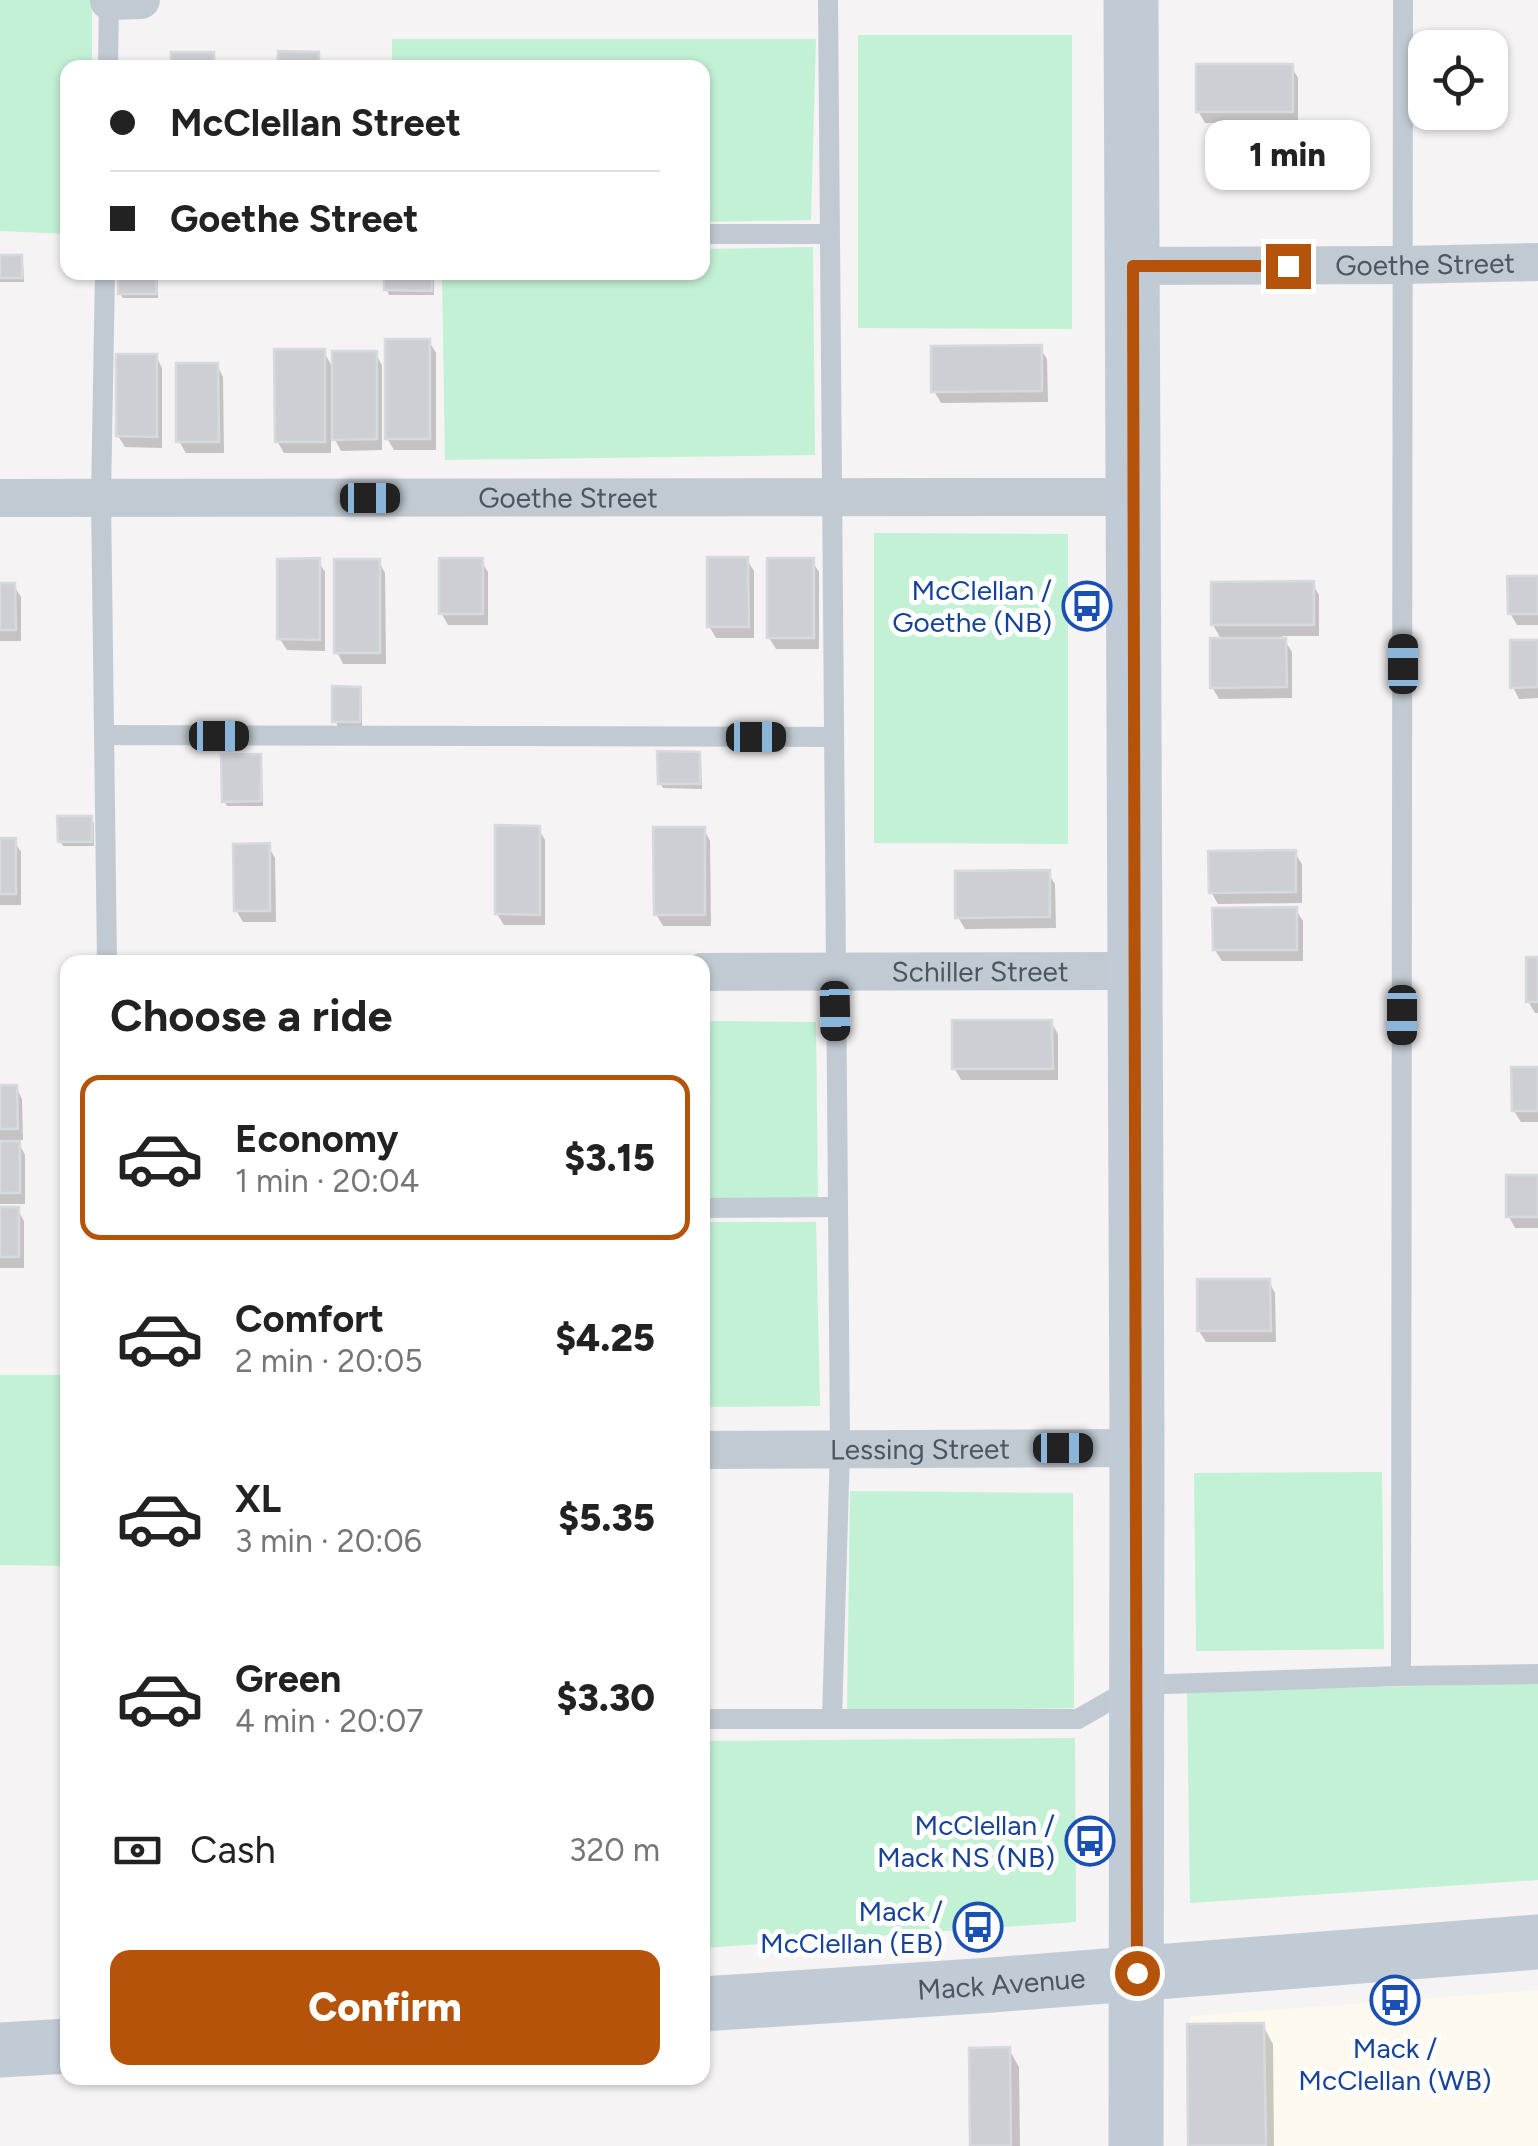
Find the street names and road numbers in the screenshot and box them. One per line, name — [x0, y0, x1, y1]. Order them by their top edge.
street label: Goethe Street — [1335, 246, 1515, 282]
street label: Goethe Street — [478, 480, 658, 515]
street label: Schiller Street — [891, 954, 1069, 989]
street label: Lessing Street — [830, 1432, 1010, 1466]
street label: Mack Avenue — [916, 1961, 1087, 2007]

